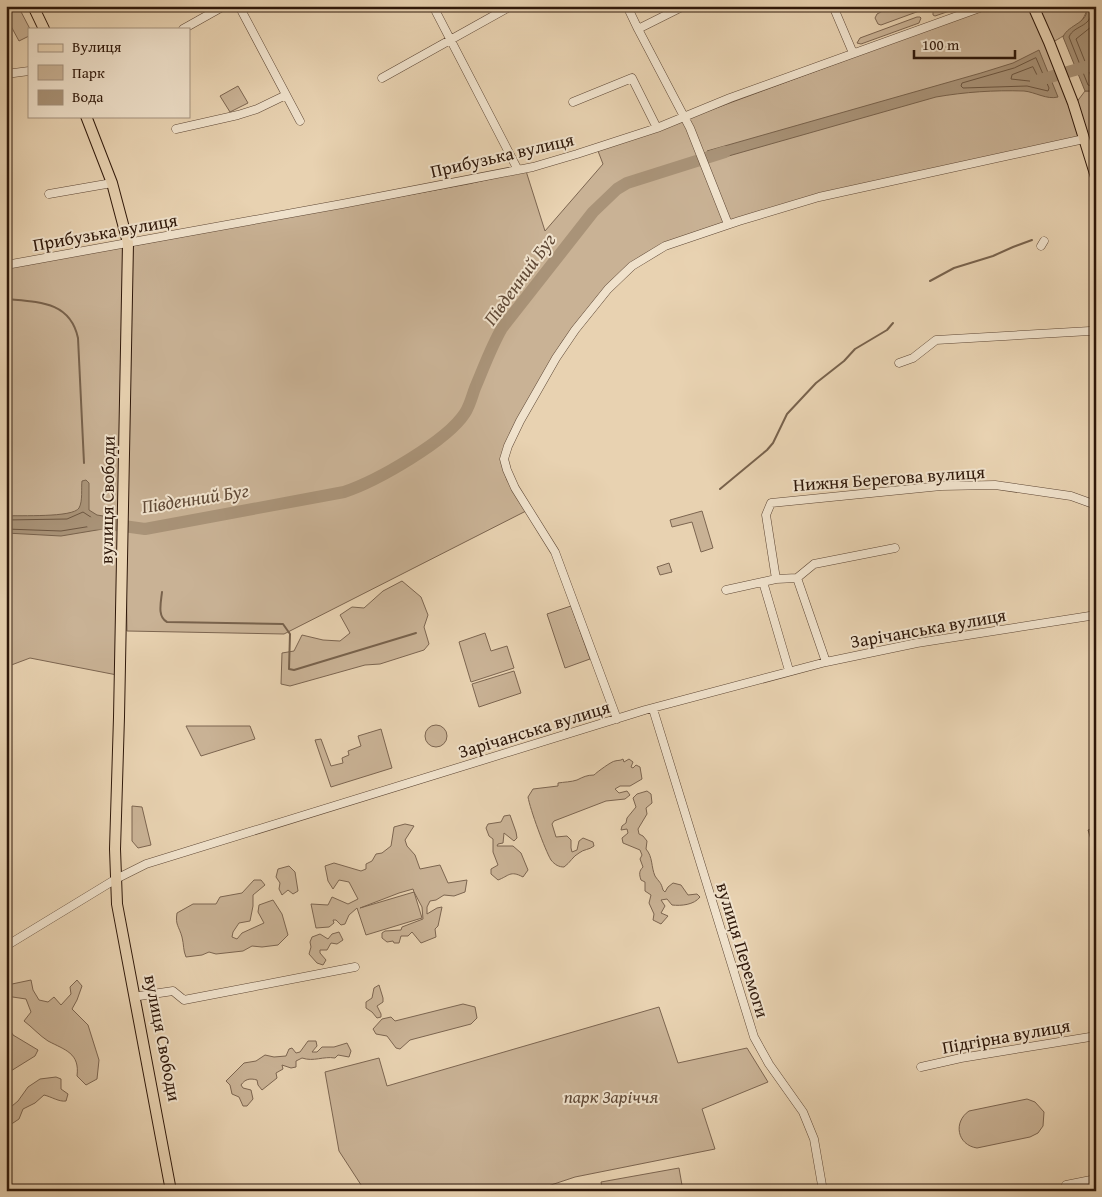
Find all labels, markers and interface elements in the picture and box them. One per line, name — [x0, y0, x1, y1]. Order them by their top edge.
legend — [28, 28, 190, 118]
scale bar — [914, 28, 1016, 60]
text: 100 m — [922, 34, 960, 55]
text: Вулиця — [72, 36, 122, 57]
text: Парк — [72, 62, 105, 83]
text: Вода — [72, 86, 104, 107]
street label: Прибузька вулиця — [428, 125, 576, 185]
street label: Прибузька вулиця — [30, 206, 180, 258]
water label: Південний Буг — [476, 227, 562, 331]
street label: вулиця Свободи — [92, 435, 122, 564]
street label: Нижня Берегова вулиця — [792, 458, 986, 498]
water label: Південний Буг — [139, 476, 251, 520]
street label: Зарічанська вулиця — [848, 601, 1008, 655]
street label: Зарічанська вулиця — [455, 693, 613, 765]
street label: вулиця Перемоги — [710, 879, 777, 1021]
street label: вулиця Свободи — [137, 972, 189, 1104]
street label: Підгірна вулиця — [940, 1011, 1072, 1061]
park label: парк Заріччя — [564, 1083, 658, 1110]

